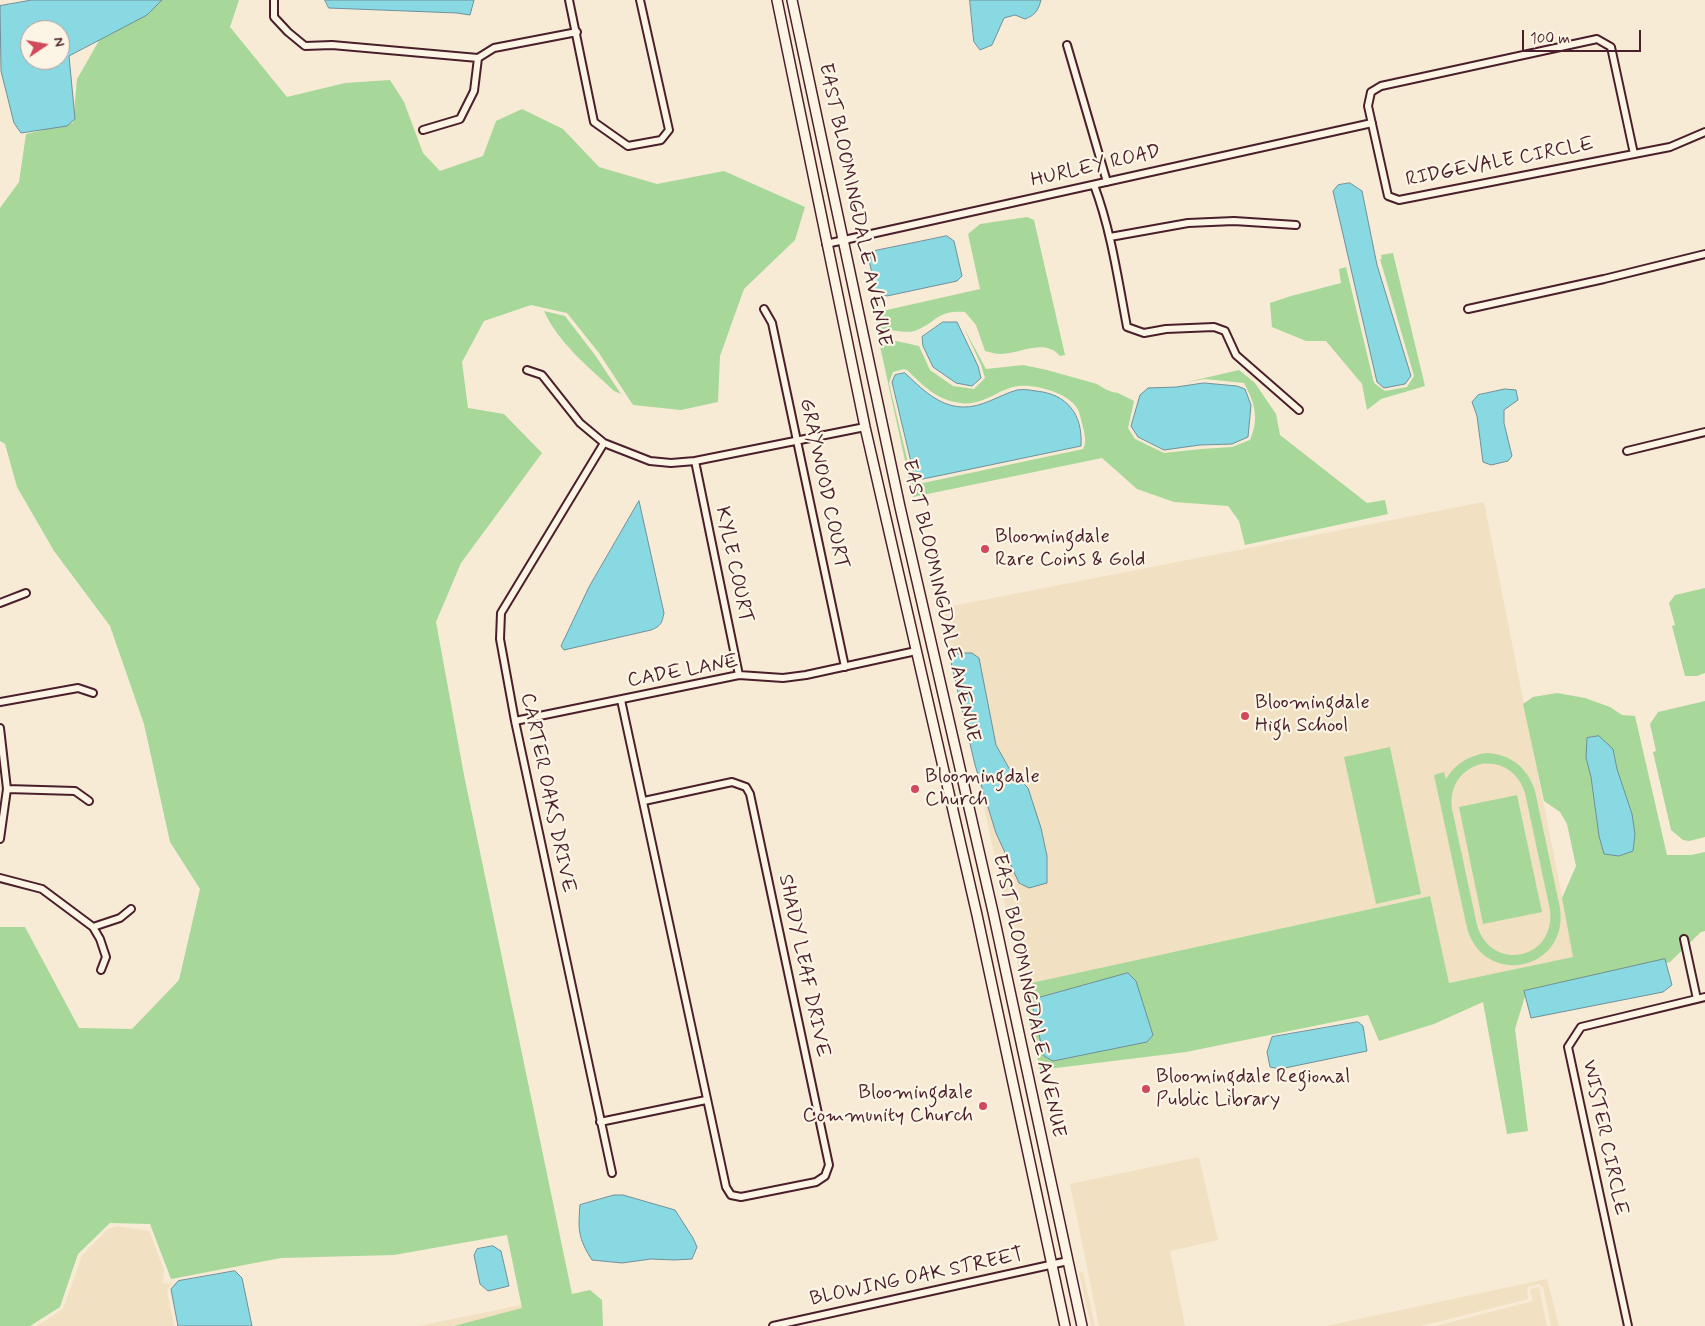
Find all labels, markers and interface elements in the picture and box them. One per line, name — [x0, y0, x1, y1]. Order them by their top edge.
north arrow — [20, 20, 70, 70]
scale bar — [1525, 20, 1644, 52]
text: 100 m — [1530, 29, 1570, 49]
text: N — [49, 36, 68, 49]
street label: EAST BLOOMINGDALE AVENUE — [812, 61, 896, 349]
street label: RIDGEVALE CIRCLE — [1404, 133, 1596, 193]
street label: HURLEY ROAD — [1029, 140, 1163, 194]
street label: GRAYWOOD COURT — [793, 396, 853, 572]
street label: EAST BLOOMINGDALE AVENUE — [896, 457, 984, 745]
street label: KYLE COURT — [709, 505, 757, 625]
place label: Bloomingdale Rare Coins & Gold — [995, 526, 1145, 573]
marker: Bloomingdale Rare Coins & Gold — [979, 543, 991, 555]
street label: CADE LANE — [626, 650, 740, 694]
street label: CARTER OAKS DRIVE — [514, 691, 580, 895]
place label: Bloomingdale High School — [1255, 692, 1370, 739]
marker: Bloomingdale High School — [1239, 710, 1251, 722]
place label: Bloomingdale Church — [925, 766, 1040, 813]
marker: Bloomingdale Church — [909, 783, 921, 795]
street label: EAST BLOOMINGDALE AVENUE — [986, 852, 1070, 1140]
street label: SHADY LEAF DRIVE — [772, 872, 834, 1060]
street label: WISTER CIRCLE — [1576, 1058, 1632, 1218]
place label: Bloomingdale Regional Public Library — [1156, 1066, 1350, 1113]
place label: Bloomingdale Community Church — [802, 1082, 973, 1129]
marker: Bloomingdale Regional Public Library — [1140, 1083, 1152, 1095]
marker: Bloomingdale Community Church — [977, 1100, 989, 1112]
street label: BLOWING OAK STREET — [808, 1244, 1026, 1312]

